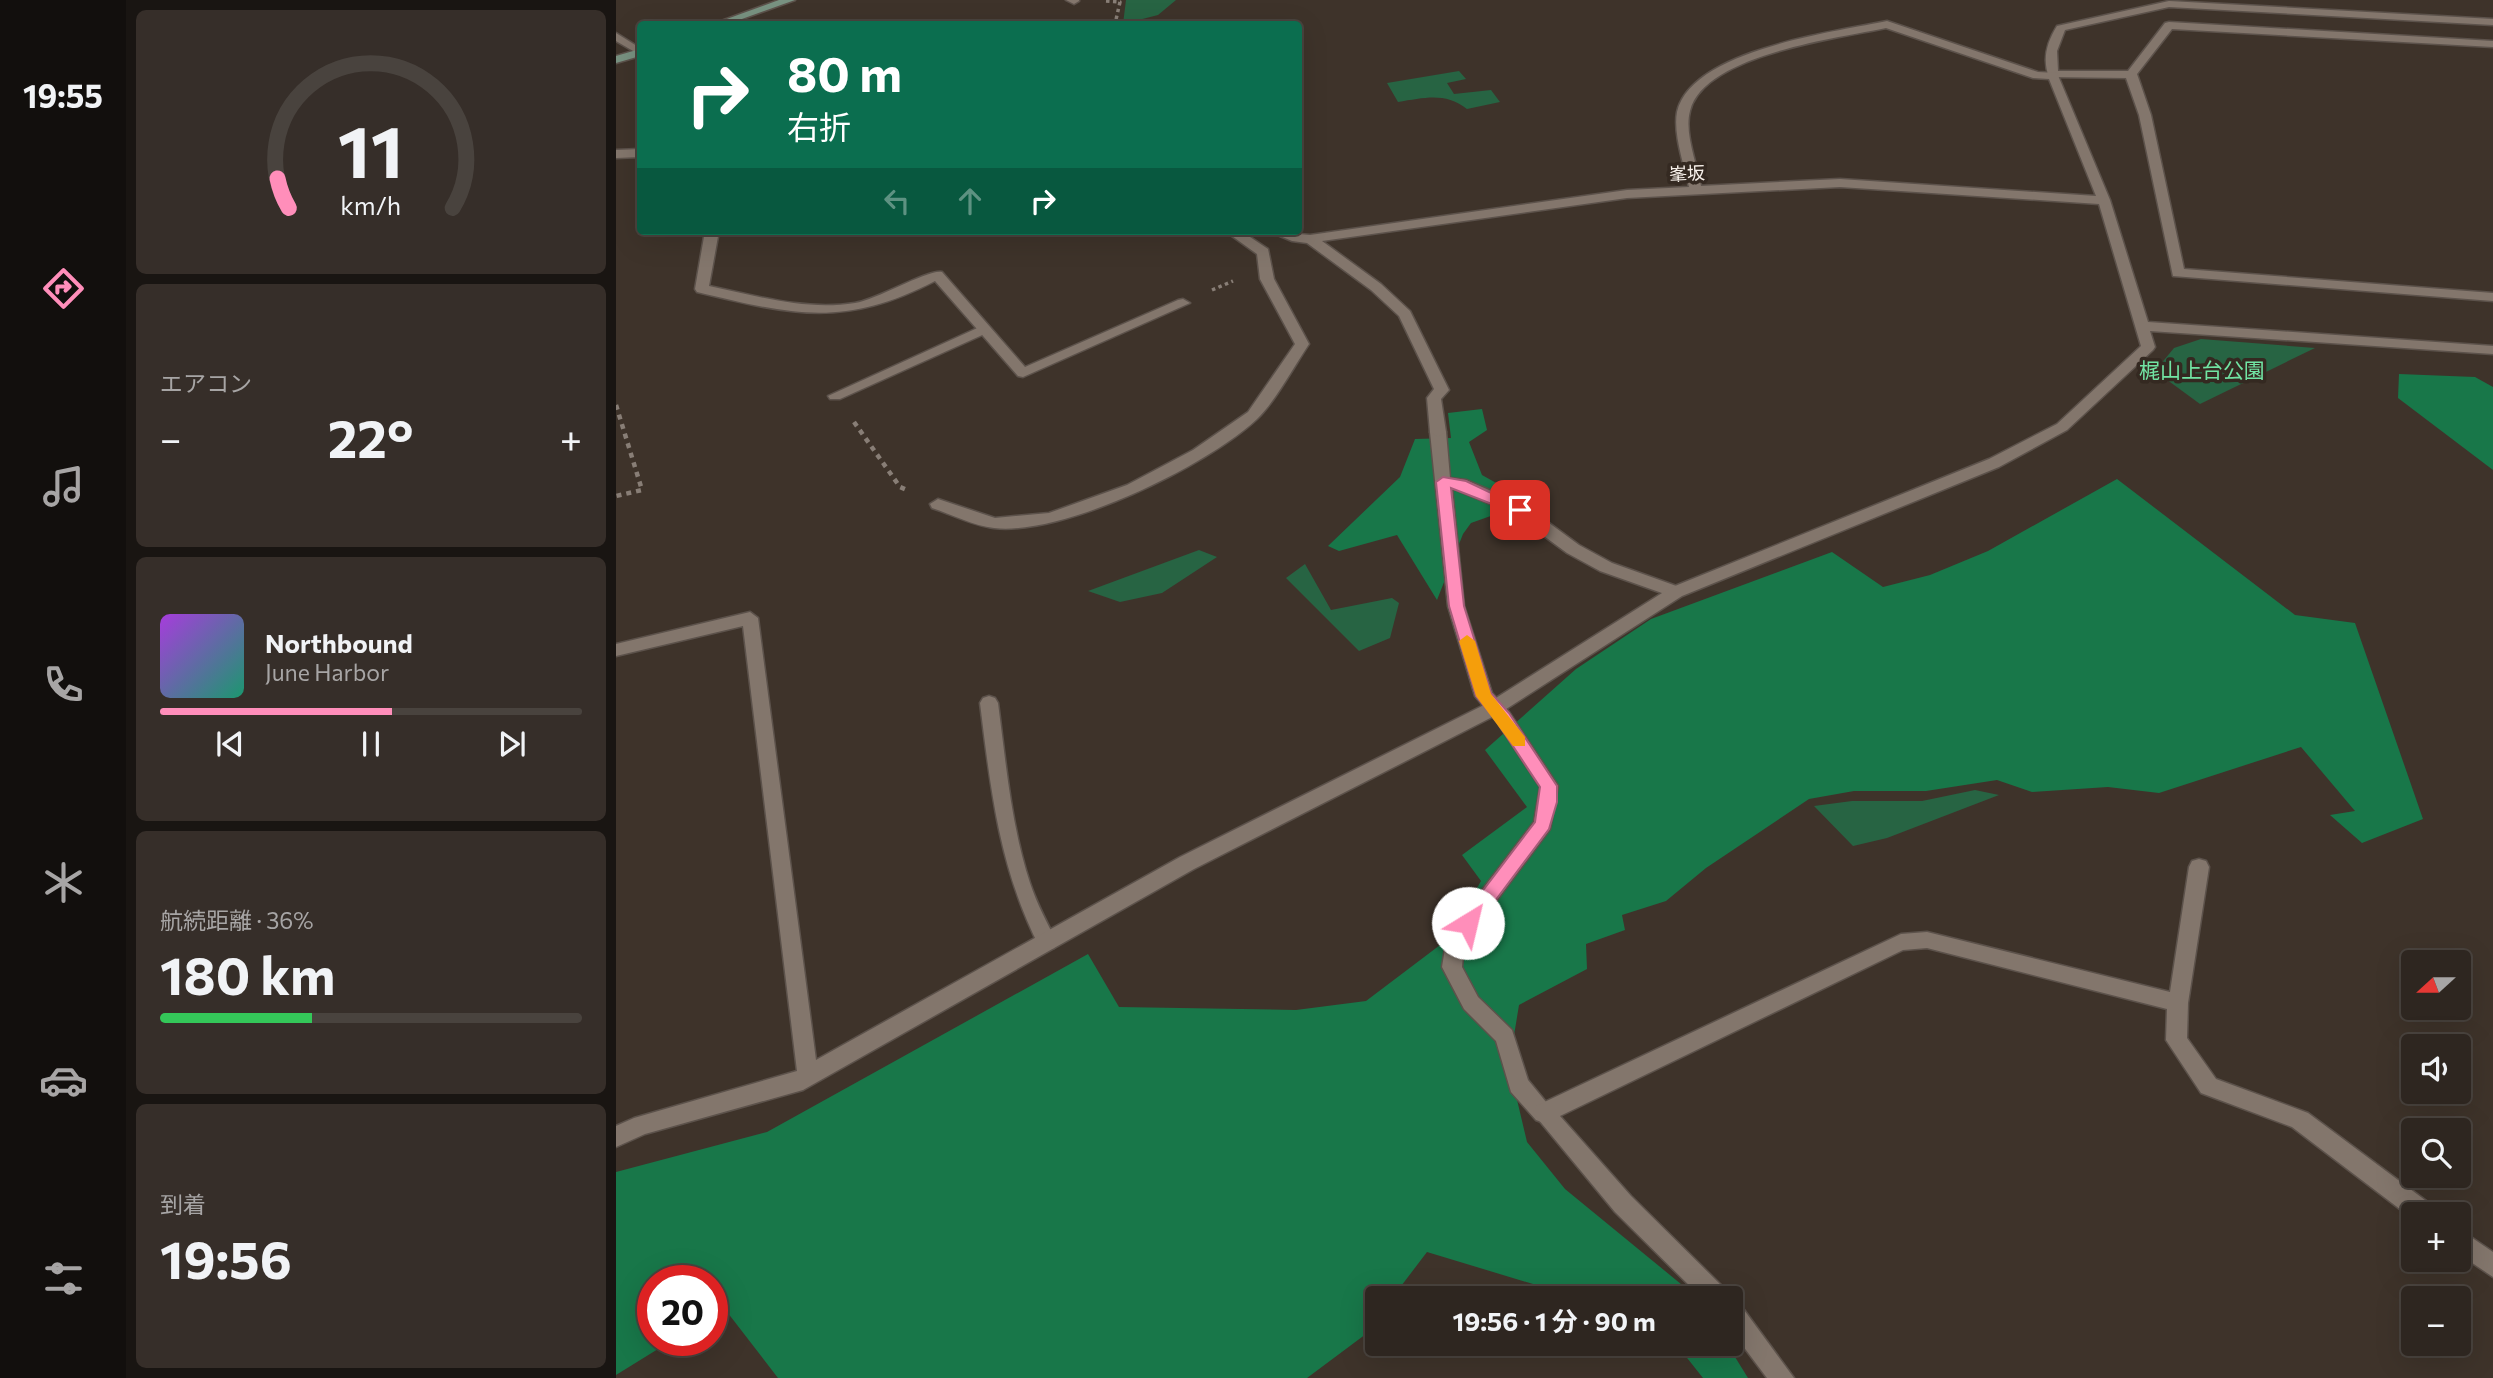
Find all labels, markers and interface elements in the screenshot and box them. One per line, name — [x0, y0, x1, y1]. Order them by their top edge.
text: 80 m — [787, 42, 902, 102]
icon: right — [672, 49, 763, 140]
text: 19:55 — [23, 75, 103, 115]
text: 11 — [338, 104, 404, 193]
text: 右折 — [787, 106, 851, 146]
street label: 峯坂 — [1668, 161, 1706, 185]
icon: left — [878, 182, 916, 220]
icon: ahead — [951, 182, 989, 220]
icon: right — [1024, 182, 1062, 220]
text: km/h — [341, 190, 401, 220]
icon: directions — [39, 264, 88, 313]
park label: 梶山上台公園 — [2139, 357, 2265, 382]
text: エアコン — [160, 369, 252, 397]
text: 22° — [328, 405, 413, 469]
text: − — [160, 414, 182, 461]
text: + — [560, 414, 582, 461]
icon: music — [39, 462, 88, 511]
pin — [1490, 480, 1550, 540]
icon: arrive — [1501, 491, 1539, 529]
text: Northbound — [265, 627, 413, 658]
text: June Harbor — [265, 658, 389, 686]
icon: phone — [39, 660, 88, 709]
icon: previous — [211, 725, 249, 763]
icon: pause — [352, 725, 390, 763]
icon: next — [493, 725, 531, 763]
icon: climate — [39, 858, 88, 907]
position arrow — [1431, 886, 1505, 960]
text: 航続距離 · 36% — [160, 906, 314, 934]
text: 180 km — [160, 942, 335, 1006]
north arrow — [2401, 950, 2471, 1020]
map controls — [2401, 950, 2471, 1356]
button: sound — [2401, 1034, 2471, 1104]
icon: car — [39, 1056, 88, 1105]
button: search — [2401, 1118, 2471, 1188]
text: 到着 — [160, 1190, 206, 1218]
button: + — [2401, 1202, 2471, 1272]
text: 19:56 — [160, 1226, 292, 1290]
icon: filters — [39, 1254, 88, 1303]
speed limit sign: 20 — [637, 1265, 728, 1356]
button: − — [2401, 1286, 2471, 1356]
text: 19:56 · 1 分 · 90 m — [1452, 1305, 1656, 1336]

